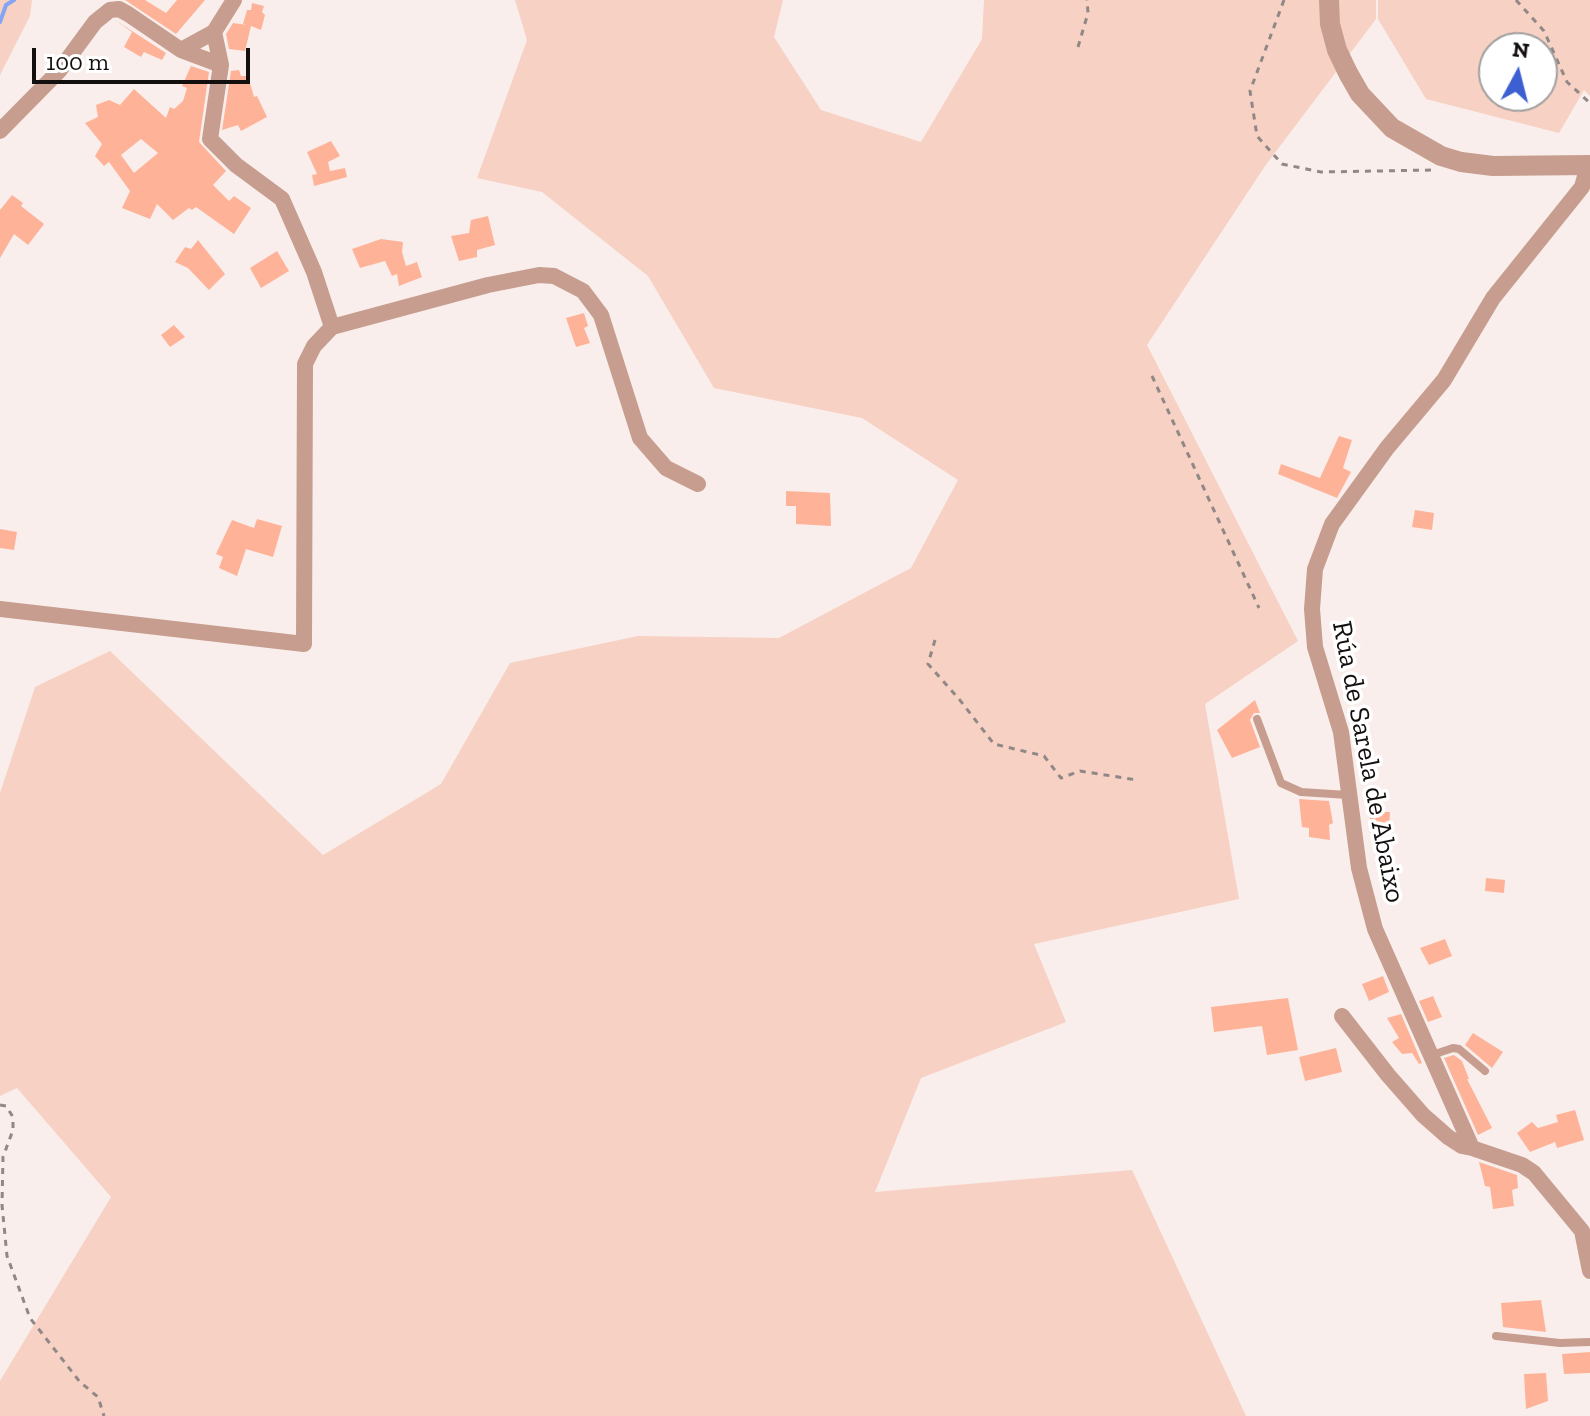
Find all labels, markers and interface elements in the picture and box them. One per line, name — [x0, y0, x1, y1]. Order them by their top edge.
scale bar — [36, 32, 254, 82]
north arrow — [1478, 32, 1558, 112]
text: N — [1511, 35, 1531, 64]
text: 100 m — [46, 47, 109, 76]
street label: Rúa de Sarela de Abaixo — [1324, 618, 1412, 906]

